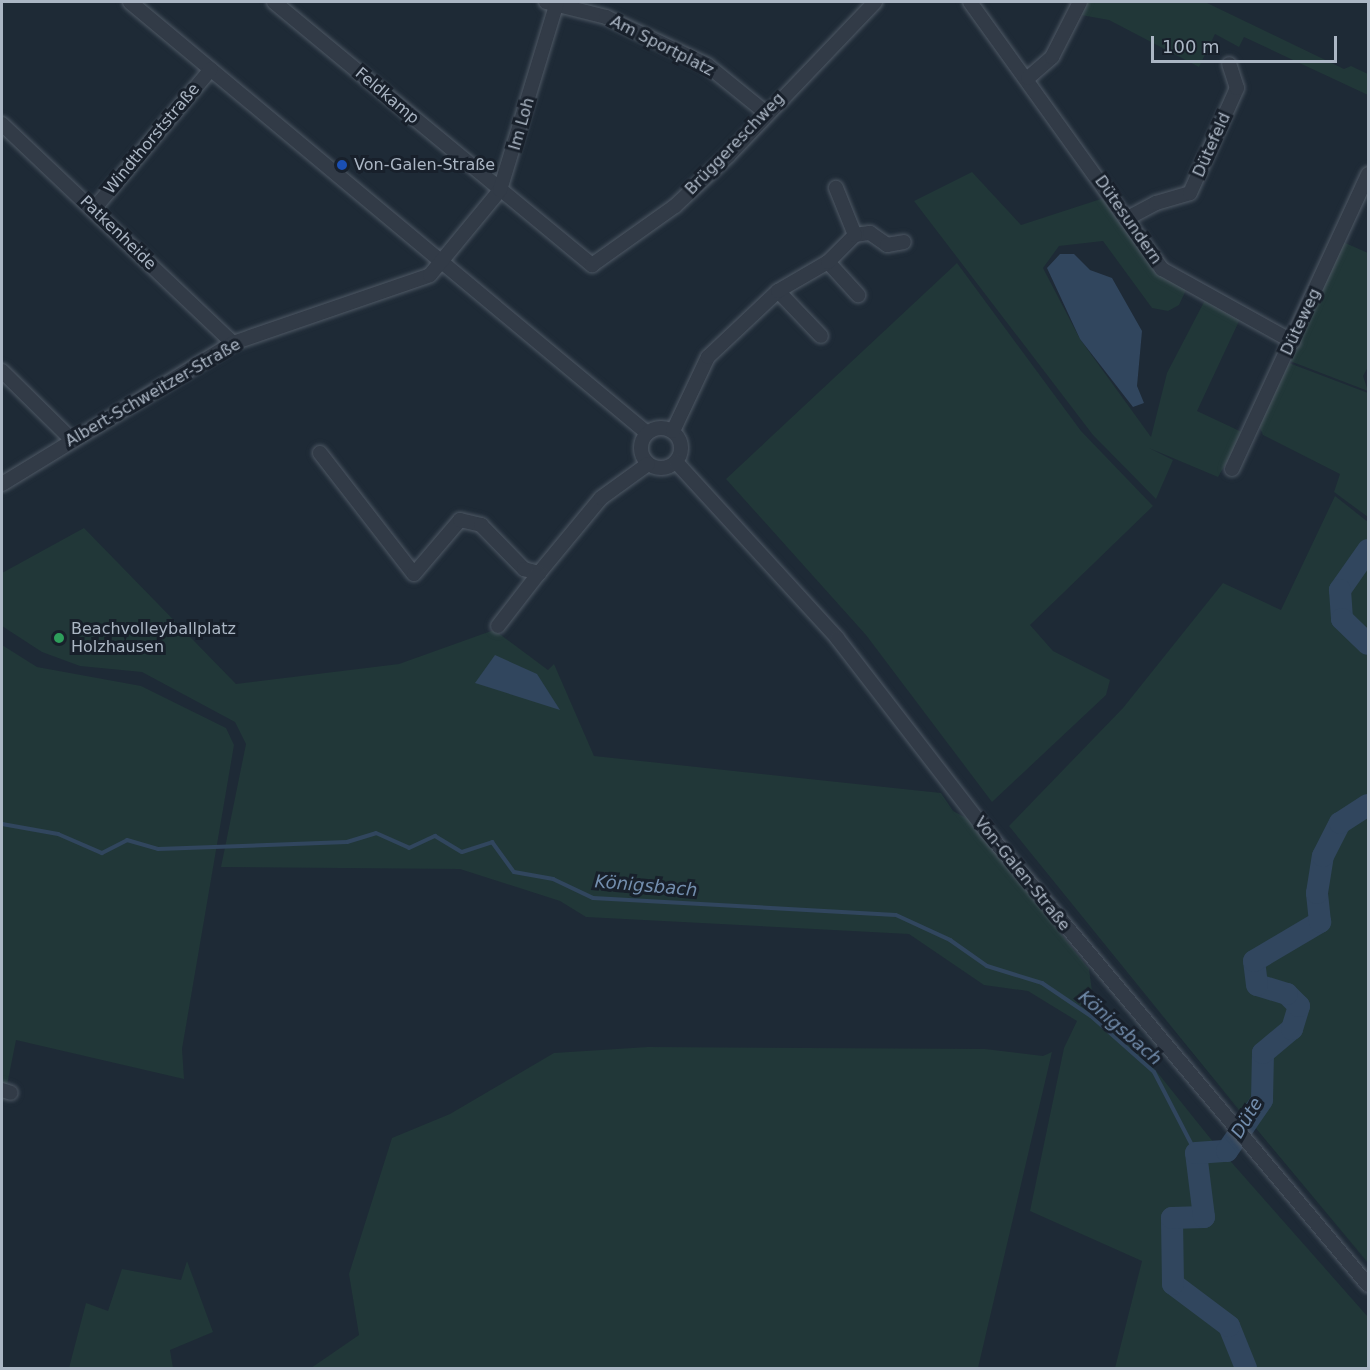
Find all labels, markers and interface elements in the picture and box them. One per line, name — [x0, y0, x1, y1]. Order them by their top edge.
street label: Am Sportplatz — [607, 12, 717, 80]
scale bar — [1154, 24, 1340, 62]
text: 100 m — [1162, 36, 1220, 57]
street label: Feldkamp — [351, 64, 423, 128]
street label: Windthorststraße — [100, 80, 204, 198]
street label: Brüggereschweg — [681, 89, 789, 199]
street label: Im Loh — [505, 95, 539, 153]
street label: Dütefeld — [1189, 110, 1235, 180]
place label: Von-Galen-Straße — [354, 155, 495, 175]
marker: Von-Galen-Straße — [335, 158, 349, 172]
street label: Dütesundern — [1090, 172, 1166, 268]
street label: Patkenheide — [76, 192, 160, 274]
street label: Düteweg — [1277, 285, 1325, 359]
street label: Albert-Schweitzer-Straße — [62, 335, 244, 451]
place label: Beachvolleyballplatz Holzhausen — [71, 619, 236, 657]
marker: Beachvolleyballplatz Holzhausen — [52, 631, 66, 645]
street label: Von-Galen-Straße — [970, 813, 1074, 935]
water label: Königsbach — [594, 871, 698, 901]
water label: Königsbach — [1074, 986, 1166, 1070]
water label: Düte — [1227, 1094, 1267, 1142]

